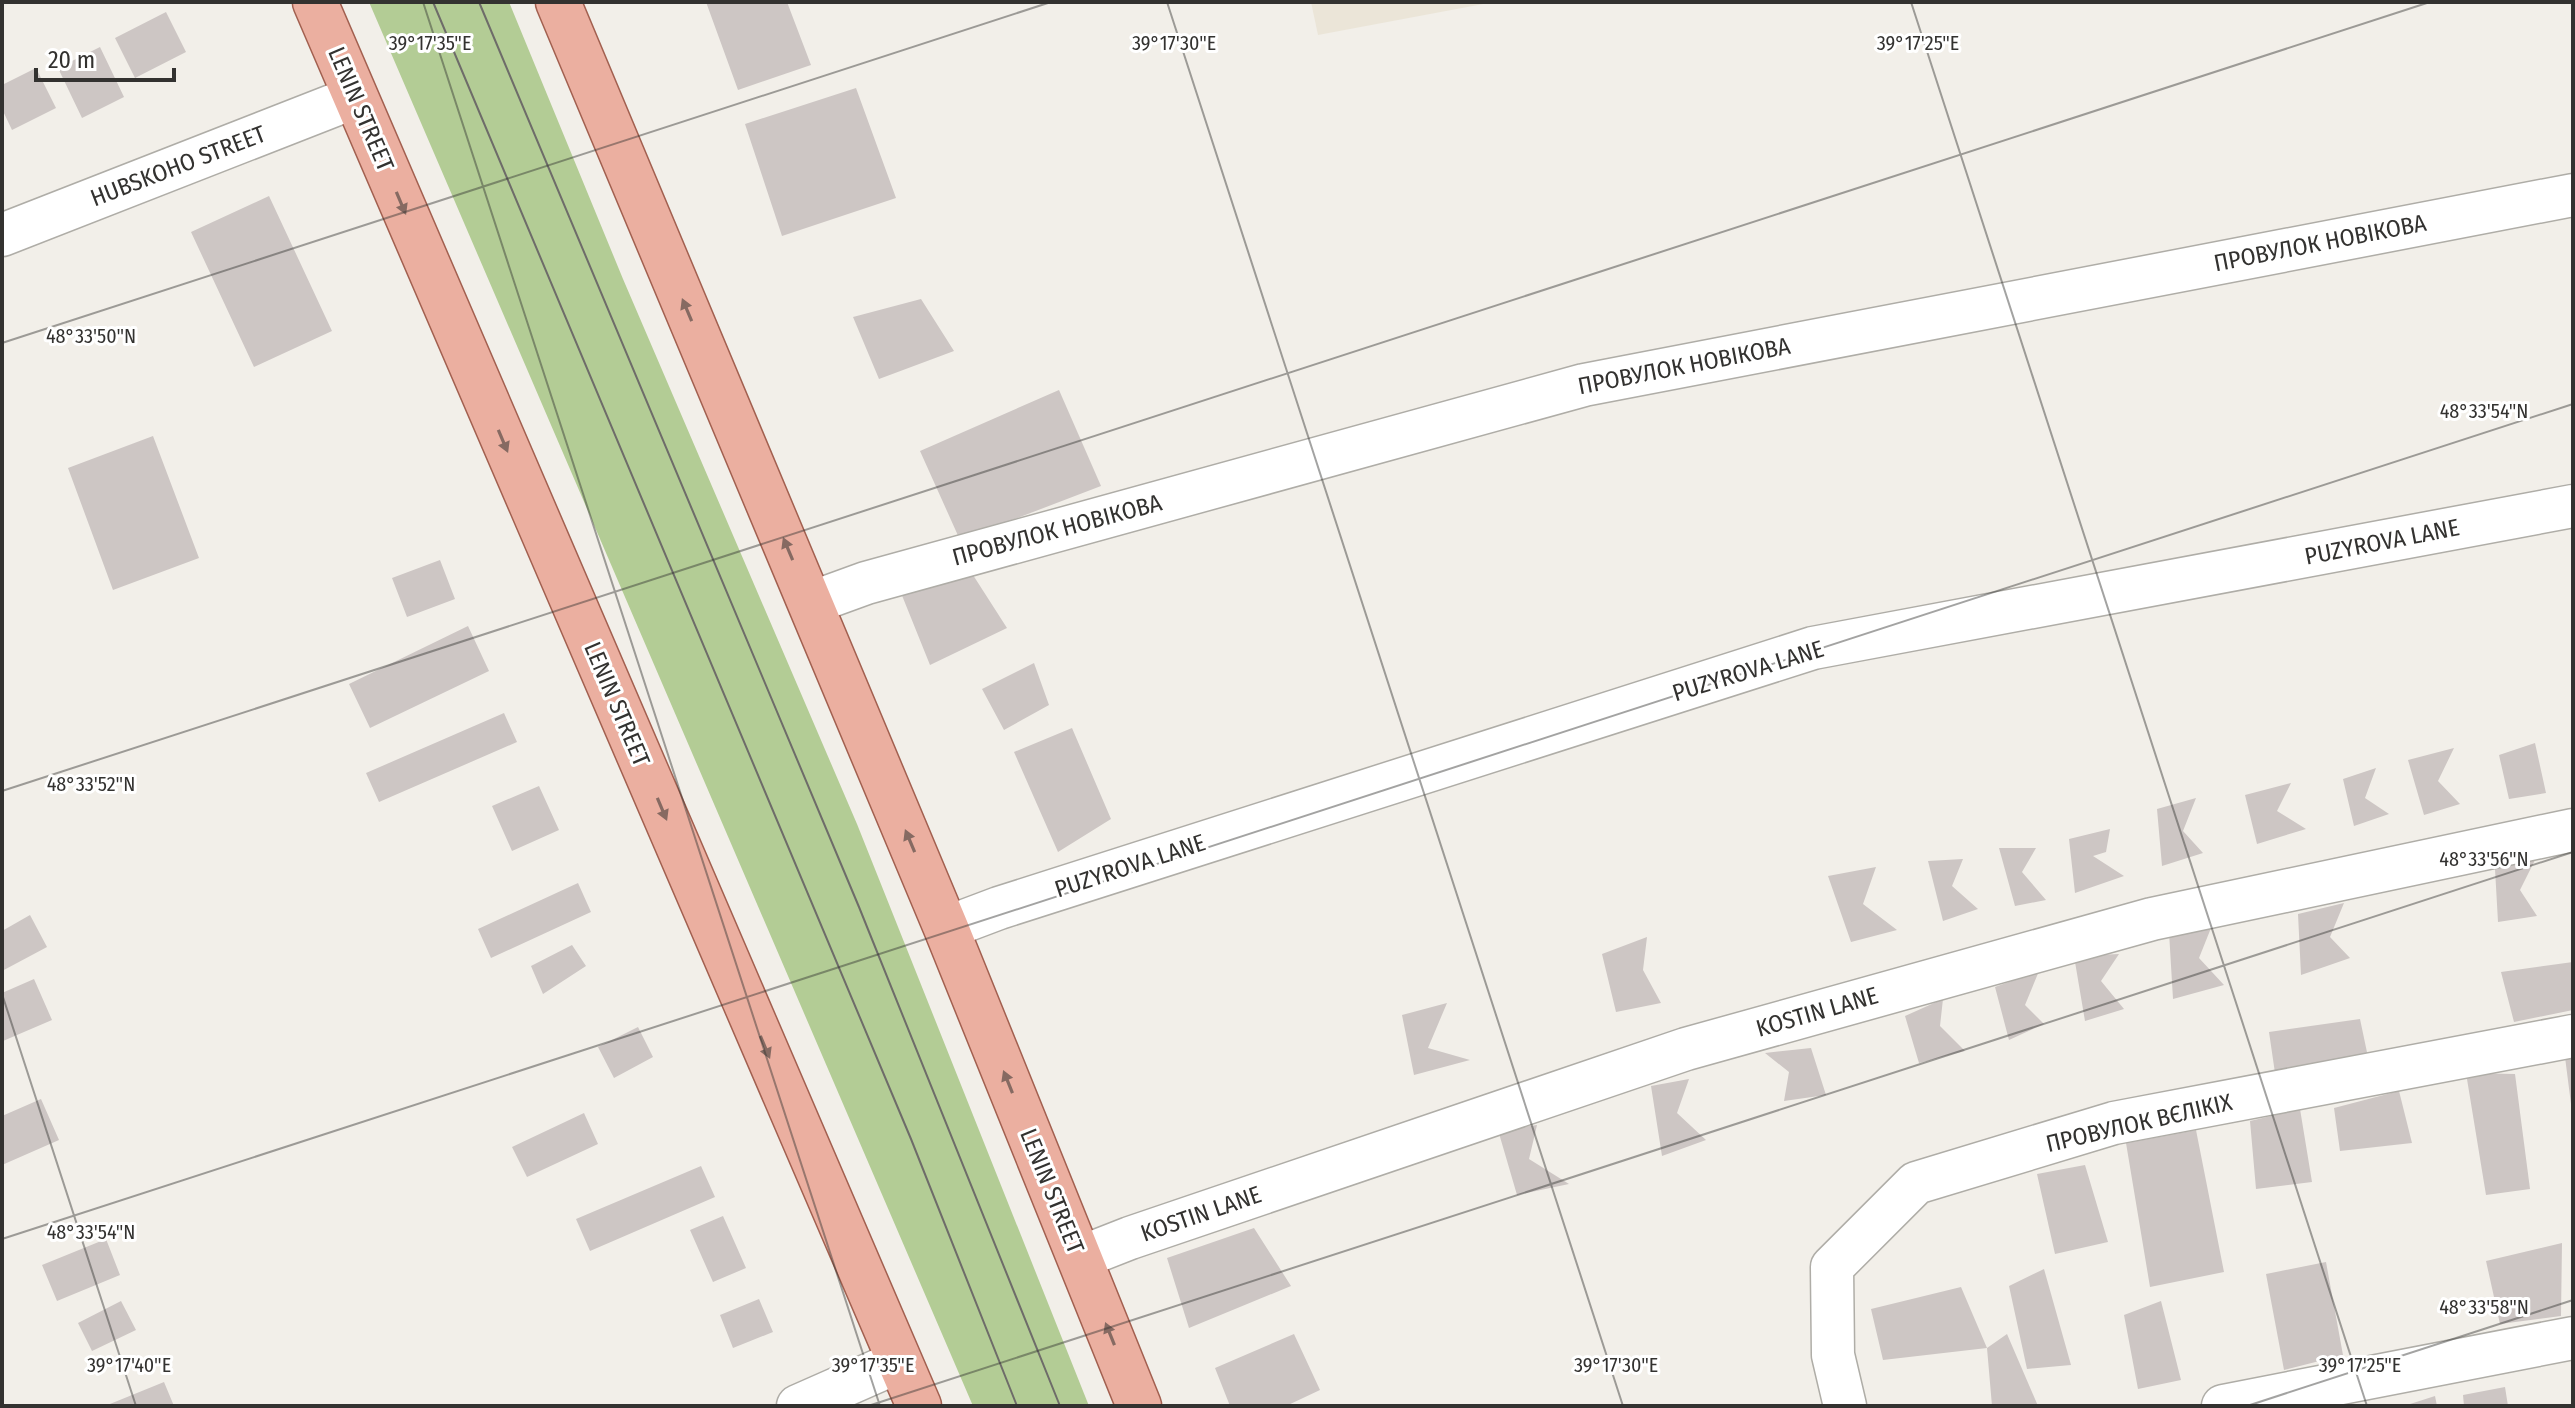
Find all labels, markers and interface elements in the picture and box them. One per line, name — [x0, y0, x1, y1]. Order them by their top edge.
text: 39°17'35"E — [389, 31, 471, 55]
text: 39°17'30"E — [1132, 31, 1216, 55]
text: 39°17'25"E — [1877, 31, 1959, 55]
scale bar — [36, 32, 174, 82]
street label: LENIN STREET — [322, 43, 400, 175]
text: 20 m — [48, 46, 95, 74]
street label: HUBSKOHO STREET — [87, 120, 269, 212]
one-way arrow — [394, 191, 407, 214]
street label: ПРОВУЛОК НОВІКОВА — [2211, 209, 2429, 277]
one-way arrow — [681, 298, 694, 322]
text: 48°33'50"N — [46, 324, 136, 348]
street label: ПРОВУЛОК НОВІКОВА — [1575, 332, 1793, 400]
text: 48°33'54"N — [2440, 399, 2528, 423]
one-way arrow — [497, 429, 510, 453]
street label: ПРОВУЛОК НОВІКОВА — [949, 488, 1165, 571]
street label: PUZYROVA LANE — [2302, 513, 2462, 571]
one-way arrow — [781, 537, 794, 561]
street label: PUZYROVA LANE — [1669, 635, 1827, 707]
street label: LENIN STREET — [578, 638, 656, 770]
text: 48°33'52"N — [47, 772, 135, 796]
one-way arrow — [655, 797, 668, 820]
street label: PUZYROVA LANE — [1051, 828, 1209, 904]
one-way arrow — [903, 829, 916, 853]
text: 48°33'56"N — [2439, 847, 2529, 871]
street label: KOSTIN LANE — [1753, 981, 1881, 1043]
one-way arrow — [758, 1035, 771, 1059]
one-way arrow — [1001, 1070, 1014, 1094]
street label: ПРОВУЛОК ВЄЛІКІХ — [2043, 1088, 2235, 1158]
street label: LENIN STREET — [1014, 1124, 1090, 1258]
street label: KOSTIN LANE — [1137, 1180, 1265, 1248]
text: 48°33'54"N — [47, 1220, 135, 1244]
text: 48°33'58"N — [2439, 1295, 2529, 1319]
one-way arrow — [1103, 1322, 1116, 1346]
text: 39°17'40"E — [87, 1353, 171, 1377]
text: 39°17'35"E — [832, 1353, 914, 1377]
text: 39°17'30"E — [1574, 1353, 1658, 1377]
text: 39°17'25"E — [2319, 1353, 2401, 1377]

